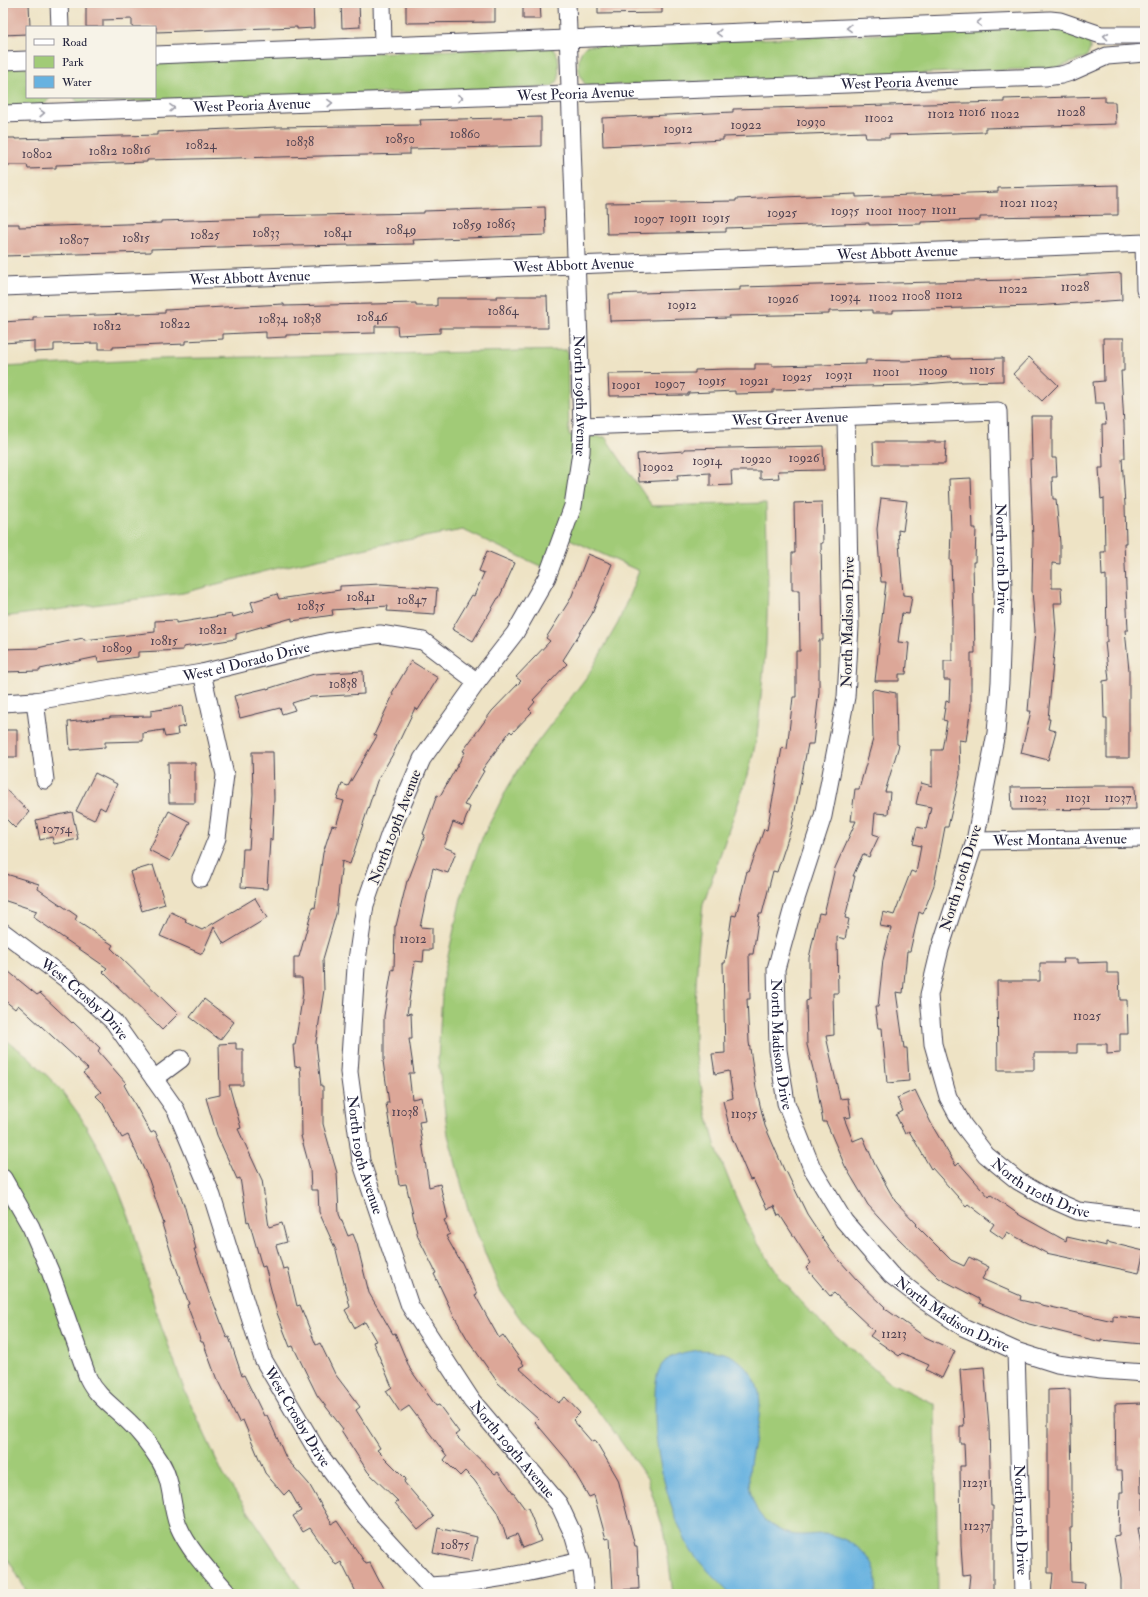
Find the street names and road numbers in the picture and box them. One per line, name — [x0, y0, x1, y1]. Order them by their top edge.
street label: West Peoria Avenue — [839, 71, 959, 94]
street label: West Peoria Avenue — [515, 82, 635, 105]
street label: West Peoria Avenue — [192, 94, 311, 117]
street label: West Abbott Avenue — [835, 241, 958, 264]
street label: West Abbott Avenue — [512, 253, 635, 277]
street label: West Abbott Avenue — [188, 266, 311, 289]
street label: North 109th Avenue — [569, 335, 592, 458]
street label: West Greer Avenue — [730, 407, 848, 430]
street label: North 110th Drive — [991, 503, 1013, 614]
street label: North Madison Drive — [837, 556, 859, 688]
street label: West el Dorado Drive — [180, 637, 312, 686]
street label: North 109th Avenue — [364, 767, 426, 887]
street label: North 110th Drive — [936, 822, 986, 934]
street label: West Montana Avenue — [992, 829, 1127, 850]
street label: West Crosby Drive — [36, 953, 133, 1044]
street label: North Madison Drive — [767, 979, 797, 1113]
street label: North 109th Avenue — [343, 1094, 388, 1217]
street label: North 110th Drive — [987, 1154, 1091, 1222]
street label: North Madison Drive — [891, 1272, 1013, 1356]
street label: West Crosby Drive — [260, 1362, 335, 1471]
street label: North 109th Avenue — [466, 1397, 559, 1502]
street label: North 110th Drive — [1010, 1464, 1032, 1575]

